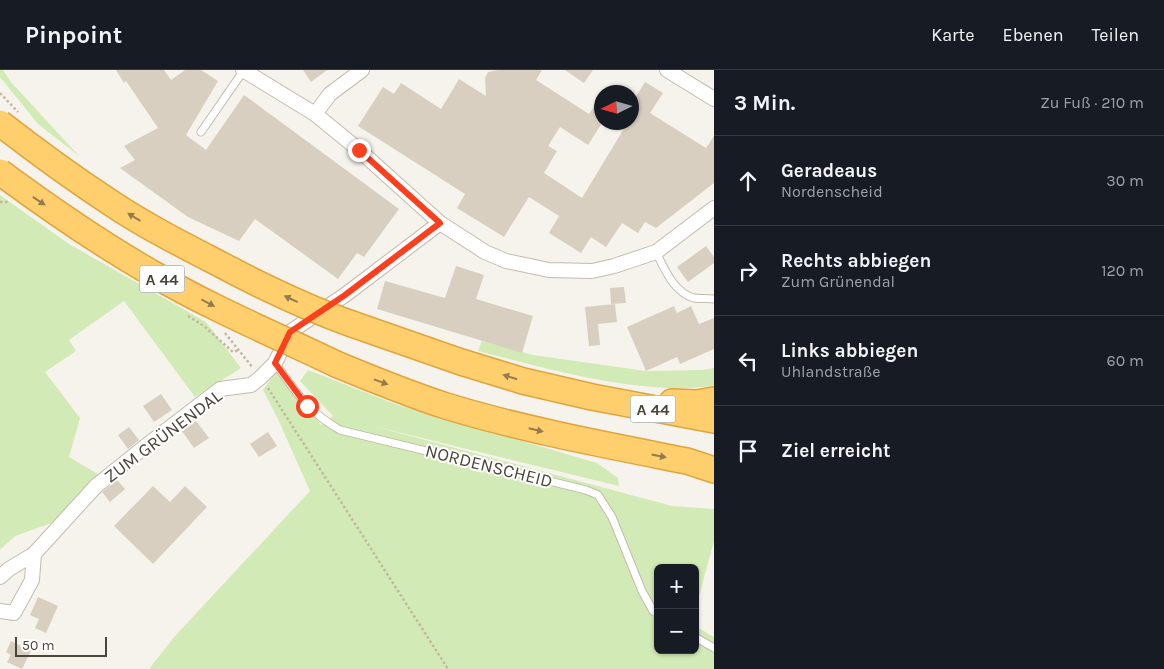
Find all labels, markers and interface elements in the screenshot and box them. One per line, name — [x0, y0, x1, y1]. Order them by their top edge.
text: Pinpoint — [25, 21, 122, 49]
text: Karte — [931, 24, 975, 46]
text: Ebenen — [1003, 24, 1064, 46]
text: Teilen — [1092, 24, 1139, 46]
north arrow — [594, 85, 639, 130]
text: 3 Min. — [734, 91, 795, 115]
text: Zu Fuß · 210 m — [1040, 93, 1144, 112]
route end — [348, 139, 371, 162]
text: Geradeaus — [781, 160, 877, 182]
icon: ahead — [734, 167, 762, 195]
text: 30 m — [1106, 171, 1144, 190]
text: Nordenscheid — [781, 182, 883, 201]
one-way arrow — [33, 196, 46, 206]
one-way arrow — [128, 213, 141, 222]
text: Rechts abbiegen — [781, 250, 931, 272]
icon: right — [734, 257, 762, 285]
text: 120 m — [1101, 261, 1144, 280]
road number: A 44 — [140, 265, 184, 292]
text: Zum Grünendal — [781, 272, 895, 291]
one-way arrow — [284, 295, 298, 303]
one-way arrow — [201, 299, 215, 307]
text: Links abbiegen — [781, 340, 918, 362]
icon: left — [734, 347, 762, 375]
text: 60 m — [1107, 351, 1144, 370]
text: Uhlandstraße — [781, 362, 881, 381]
one-way arrow — [503, 373, 518, 381]
one-way arrow — [374, 378, 389, 386]
street label: ZUM GRÜNENDAL — [100, 384, 227, 487]
route start — [296, 395, 319, 418]
road number: A 44 — [630, 396, 676, 422]
one-way arrow — [529, 426, 544, 434]
icon: arrive — [734, 437, 762, 465]
street label: NORDENSCHEID — [423, 440, 555, 492]
text: Ziel erreicht — [781, 440, 891, 462]
one-way arrow — [652, 452, 667, 460]
map controls — [654, 564, 699, 654]
button: + — [654, 564, 699, 609]
button: − — [654, 609, 699, 654]
scale bar — [15, 634, 108, 657]
text: 50 m — [22, 637, 55, 654]

